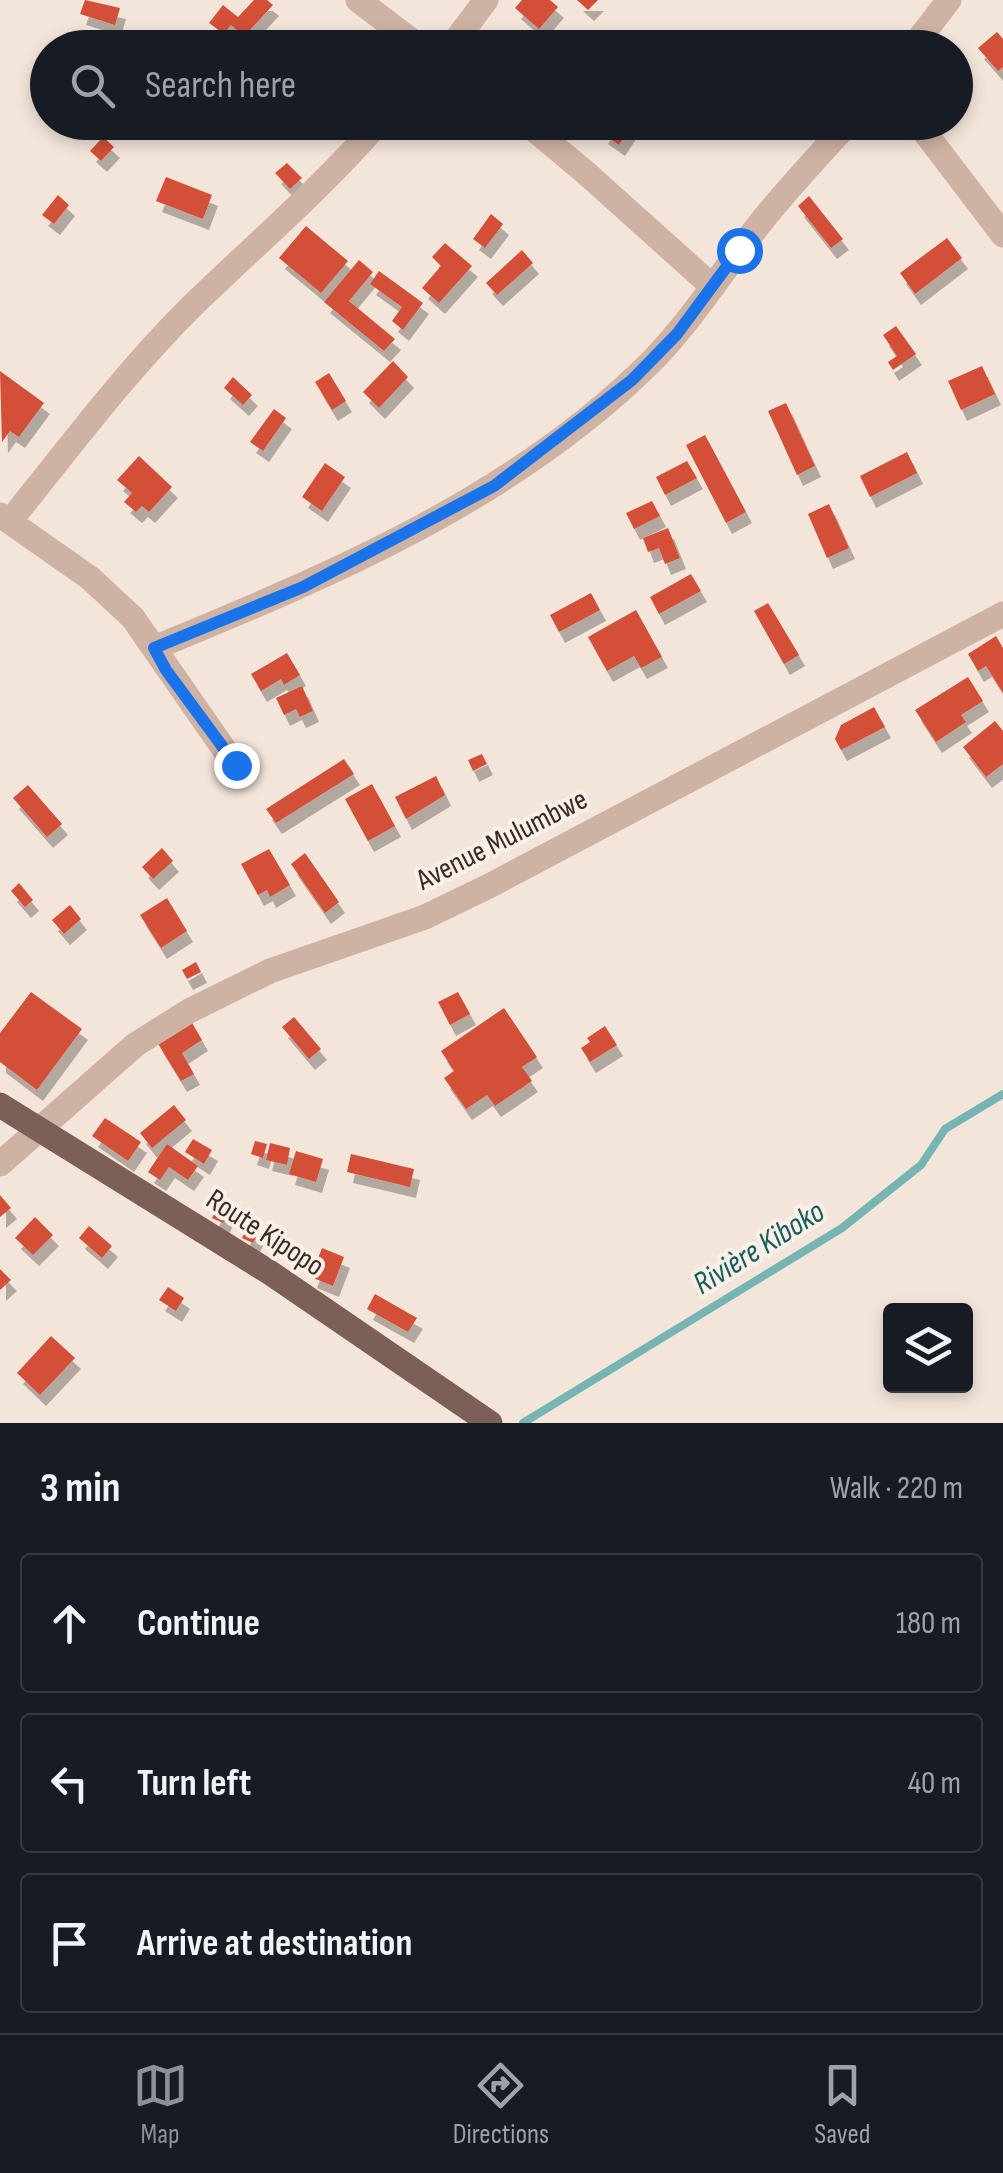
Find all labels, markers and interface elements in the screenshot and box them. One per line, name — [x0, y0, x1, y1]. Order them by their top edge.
search box — [30, 30, 973, 140]
icon: search — [65, 58, 120, 113]
text: Search here — [145, 63, 296, 108]
route start — [717, 228, 763, 274]
route end — [214, 743, 260, 789]
street label: Avenue Mulumbwe — [410, 782, 593, 899]
street label: Route Kipopo — [199, 1182, 331, 1284]
water label: Rivière Kiboko — [686, 1192, 832, 1304]
map controls — [883, 1303, 973, 1393]
button: layers — [883, 1303, 973, 1393]
text: 3 min — [40, 1463, 120, 1514]
text: Walk · 220 m — [830, 1469, 963, 1508]
icon: ahead — [42, 1596, 97, 1651]
text: Continue — [137, 1601, 260, 1646]
text: 180 m — [896, 1604, 961, 1643]
icon: left — [42, 1756, 97, 1811]
text: Turn left — [137, 1761, 251, 1806]
text: 40 m — [908, 1764, 961, 1803]
icon: arrive — [42, 1916, 97, 1971]
text: Arrive at destination — [137, 1921, 412, 1966]
tab: Map — [133, 2058, 188, 2151]
tab: Directions — [453, 2058, 549, 2151]
tab: Saved — [814, 2058, 870, 2151]

